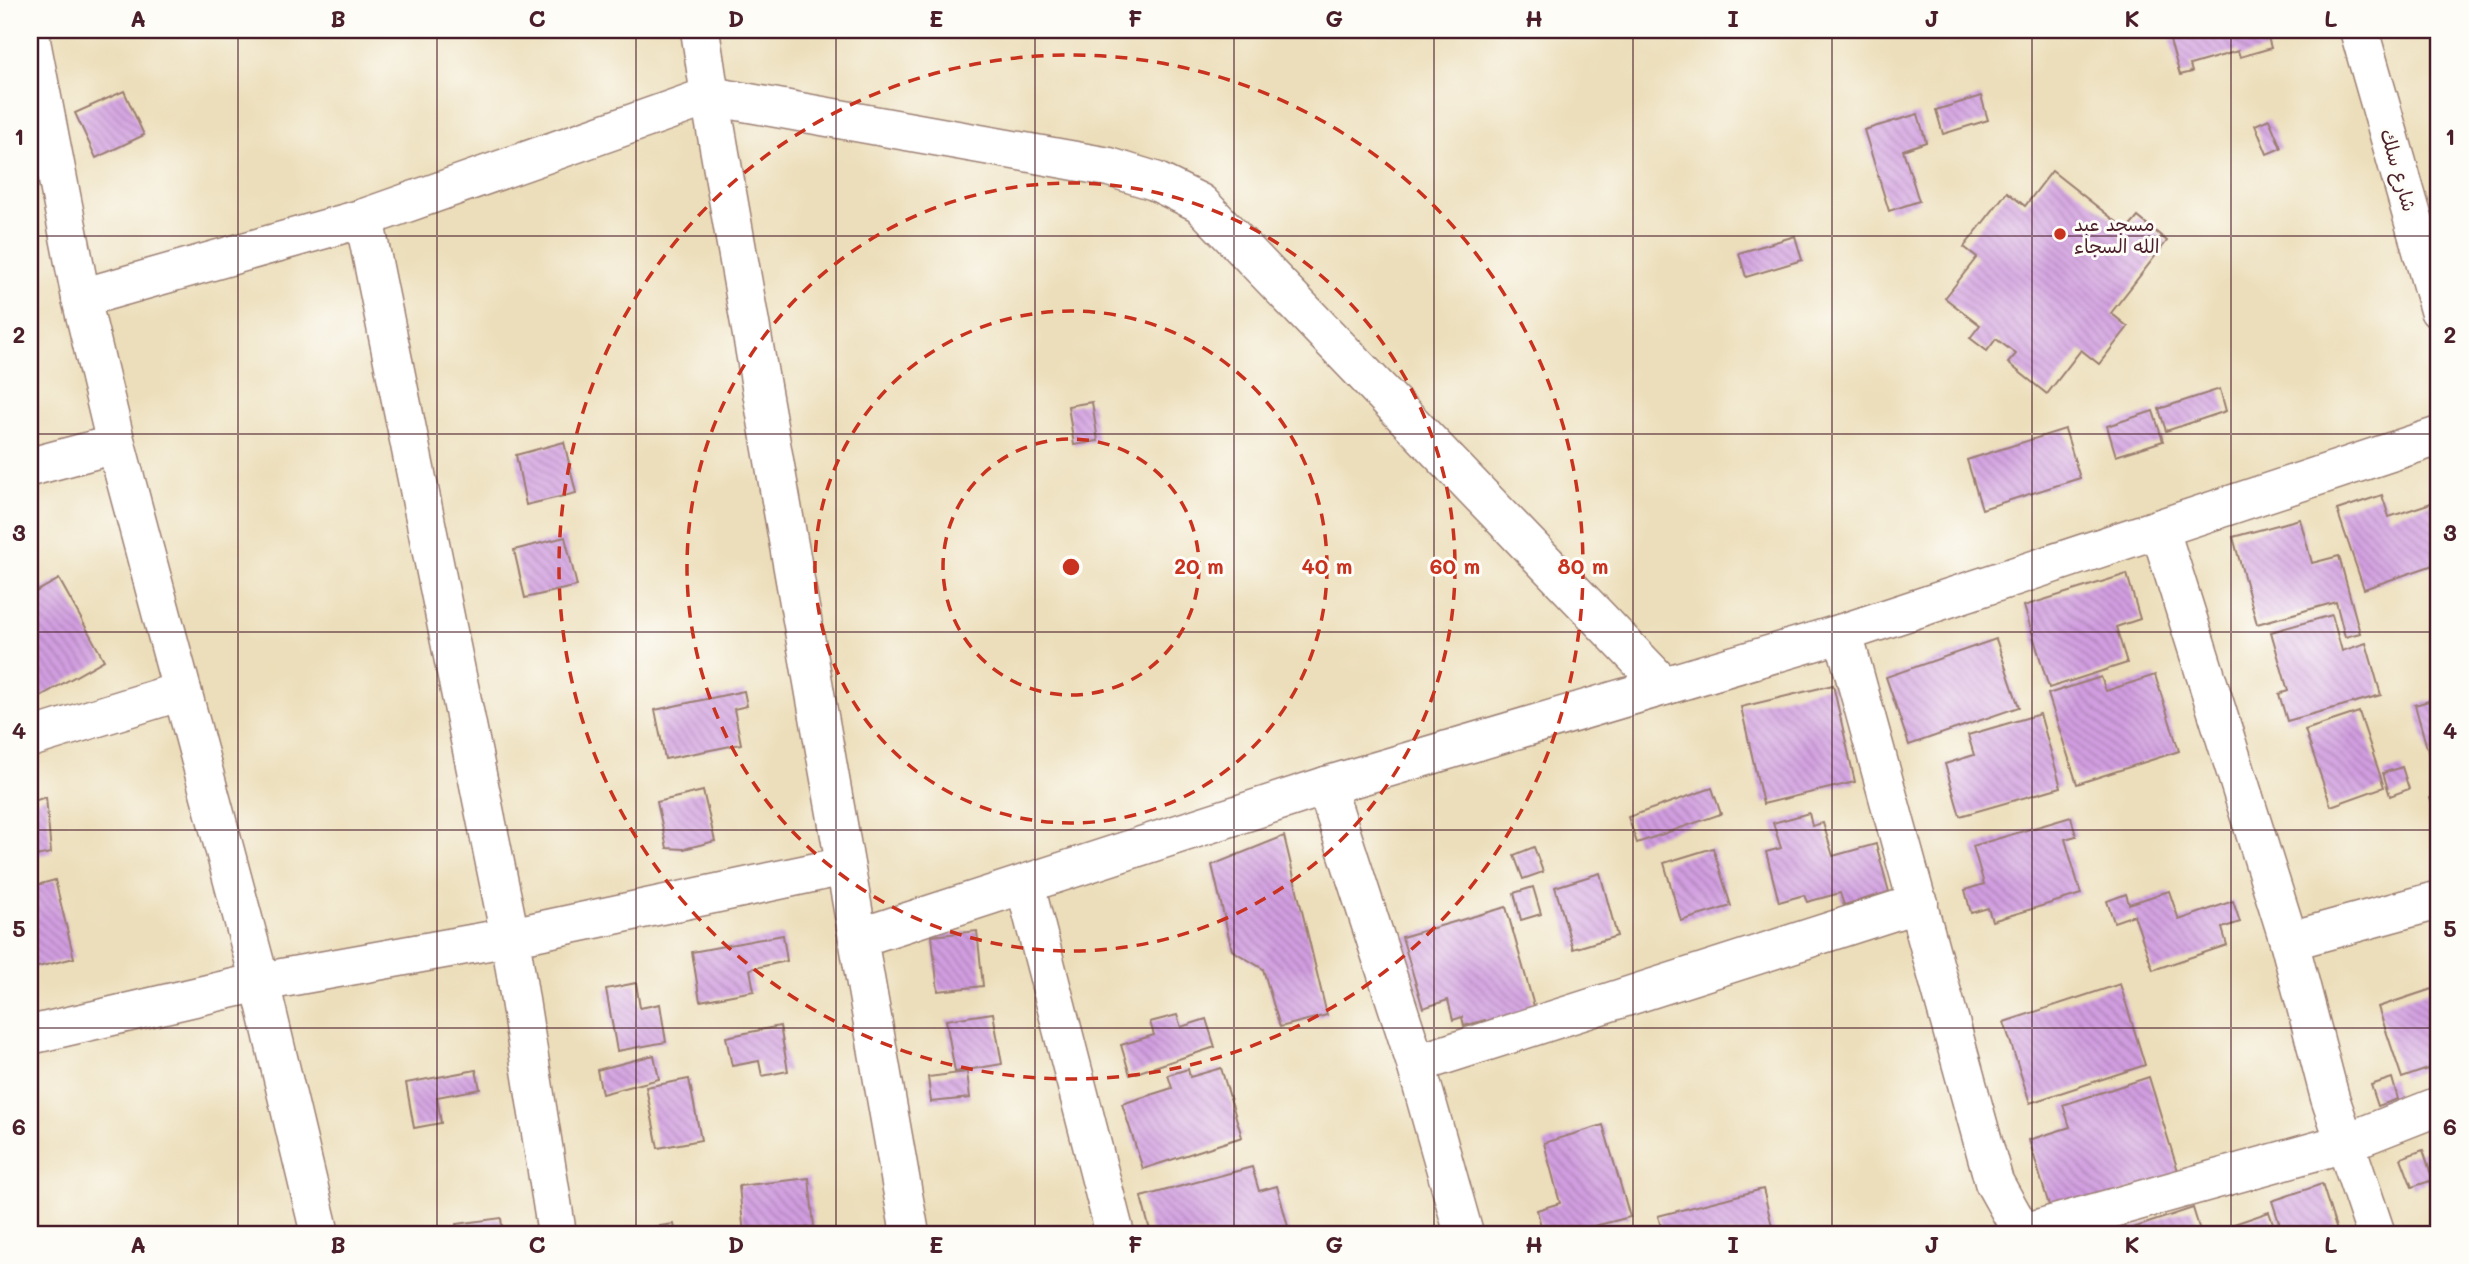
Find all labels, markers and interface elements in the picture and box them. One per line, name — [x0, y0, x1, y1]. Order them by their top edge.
text: A — [130, 3, 146, 33]
text: B — [330, 3, 346, 33]
text: C — [528, 3, 546, 33]
text: D — [728, 3, 744, 33]
text: E — [929, 3, 943, 33]
text: F — [1128, 3, 1142, 33]
text: G — [1325, 3, 1343, 33]
text: H — [1525, 3, 1543, 33]
text: I — [1727, 3, 1739, 33]
text: J — [1924, 3, 1940, 33]
text: K — [2124, 3, 2140, 33]
text: L — [2324, 3, 2338, 33]
text: 1 — [14, 121, 24, 151]
text: 1 — [2445, 121, 2455, 151]
street label: شارع سلك — [2373, 126, 2423, 215]
place label: مسجد عبد الله السجاء — [2074, 211, 2159, 258]
marker: مسجد عبد الله السجاء — [2052, 226, 2068, 242]
text: 2 — [13, 319, 25, 349]
text: 2 — [2444, 319, 2456, 349]
text: 3 — [12, 517, 26, 547]
text: 3 — [2443, 517, 2457, 547]
text: 20 m — [1174, 552, 1224, 579]
text: 40 m — [1301, 552, 1353, 579]
text: 60 m — [1430, 552, 1480, 579]
text: 80 m — [1558, 552, 1608, 579]
centre of rings — [1059, 555, 1083, 579]
text: 4 — [12, 715, 26, 745]
text: 4 — [2443, 715, 2457, 745]
text: 5 — [12, 913, 26, 943]
text: 5 — [2443, 913, 2457, 943]
text: 6 — [12, 1111, 26, 1141]
text: 6 — [2443, 1111, 2457, 1141]
text: A — [130, 1229, 146, 1259]
text: B — [330, 1229, 346, 1259]
text: C — [528, 1229, 546, 1259]
text: D — [728, 1229, 744, 1259]
text: E — [929, 1229, 943, 1259]
text: F — [1128, 1229, 1142, 1259]
text: G — [1325, 1229, 1343, 1259]
text: H — [1525, 1229, 1543, 1259]
text: I — [1727, 1229, 1739, 1259]
text: J — [1924, 1229, 1940, 1259]
text: K — [2124, 1229, 2140, 1259]
text: L — [2324, 1229, 2338, 1259]

